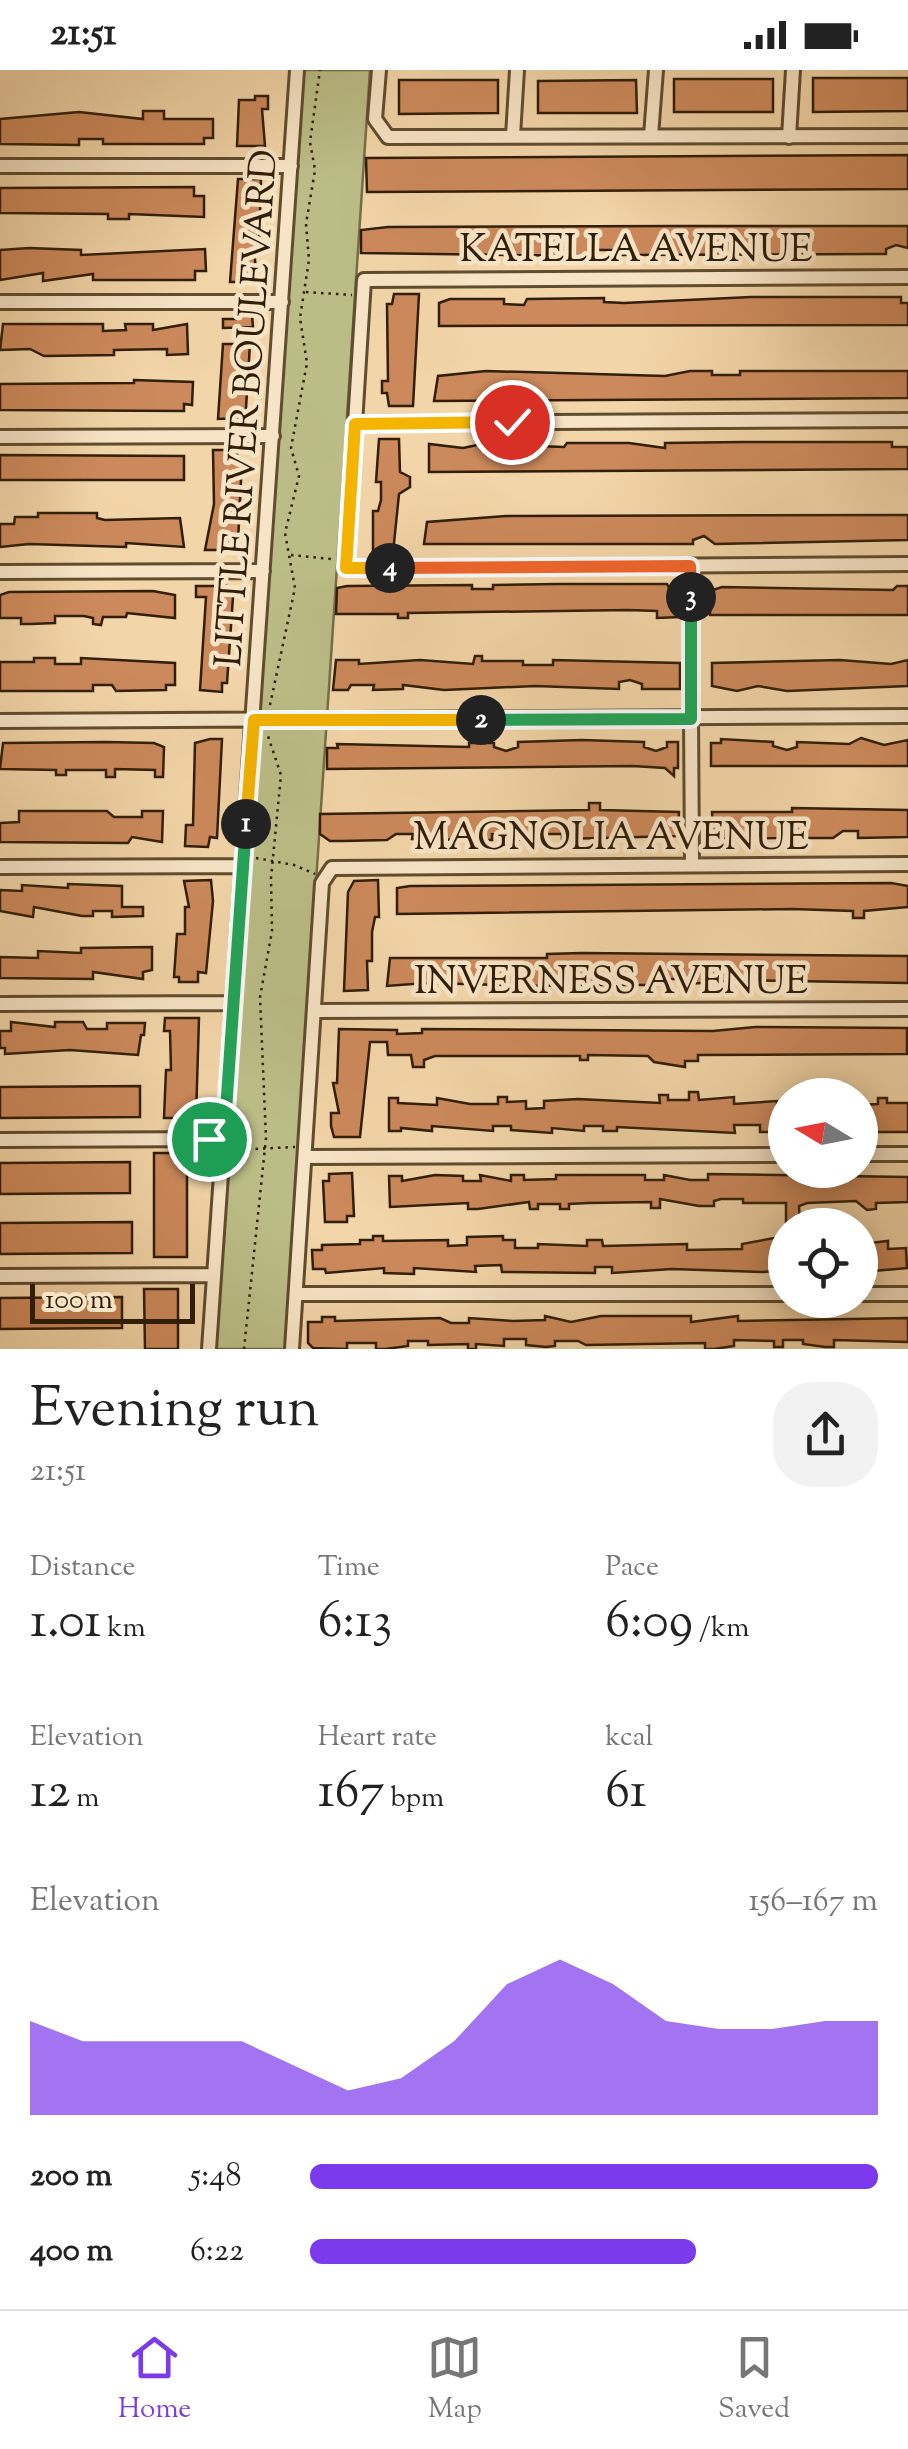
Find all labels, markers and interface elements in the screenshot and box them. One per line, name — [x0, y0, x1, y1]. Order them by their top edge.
text: 21:51 — [50, 8, 117, 62]
street label: LITTLE RIVER BOULEVARD — [204, 148, 294, 669]
street label: KATELLA AVENUE — [460, 225, 812, 279]
pin — [470, 380, 555, 465]
icon: check — [485, 395, 540, 450]
pin: 4 — [365, 543, 415, 593]
text: 4 — [383, 548, 397, 588]
pin: 3 — [666, 572, 716, 622]
text: 3 — [685, 577, 697, 617]
pin: 2 — [456, 695, 506, 745]
text: 2 — [474, 700, 488, 740]
pin: 1 — [221, 799, 271, 849]
text: 1 — [241, 804, 251, 844]
street label: MAGNOLIA AVENUE — [413, 813, 809, 867]
street label: INVERNESS AVENUE — [414, 957, 808, 1011]
north arrow — [768, 1078, 878, 1188]
map controls — [768, 1078, 878, 1318]
pin — [167, 1097, 252, 1182]
icon: arrive — [182, 1112, 237, 1167]
button: locate — [768, 1208, 878, 1318]
scale bar — [30, 1279, 195, 1324]
text: 100 m — [45, 1281, 113, 1321]
text: Evening run — [30, 1372, 319, 1451]
button: share — [773, 1382, 878, 1487]
text: 21:51 — [30, 1449, 86, 1495]
text: Distance — [30, 1548, 136, 1588]
text: Time — [318, 1548, 380, 1588]
text: Pace — [605, 1548, 659, 1588]
text: 1.01 — [30, 1588, 101, 1660]
text: 6:13 — [318, 1588, 392, 1660]
text: 6:09 — [605, 1588, 693, 1660]
text: km — [101, 1609, 146, 1649]
text: /km — [693, 1609, 750, 1649]
text: Elevation — [30, 1718, 144, 1758]
text: Heart rate — [318, 1718, 437, 1758]
text: kcal — [605, 1718, 653, 1758]
text: 12 — [30, 1758, 70, 1830]
text: 167 — [318, 1758, 385, 1830]
text: 61 — [605, 1758, 647, 1830]
text: m — [70, 1779, 100, 1819]
text: bpm — [385, 1779, 444, 1819]
text: Elevation — [30, 1879, 160, 1925]
text: 156–167 m — [748, 1879, 878, 1925]
text: 200 m — [30, 2154, 112, 2200]
text: 5:48 — [190, 2154, 241, 2200]
text: 400 m — [30, 2229, 113, 2275]
text: 6:22 — [190, 2229, 244, 2275]
tab: Home — [118, 2330, 191, 2430]
tab: Map — [427, 2330, 482, 2430]
tab: Saved — [718, 2330, 790, 2430]

